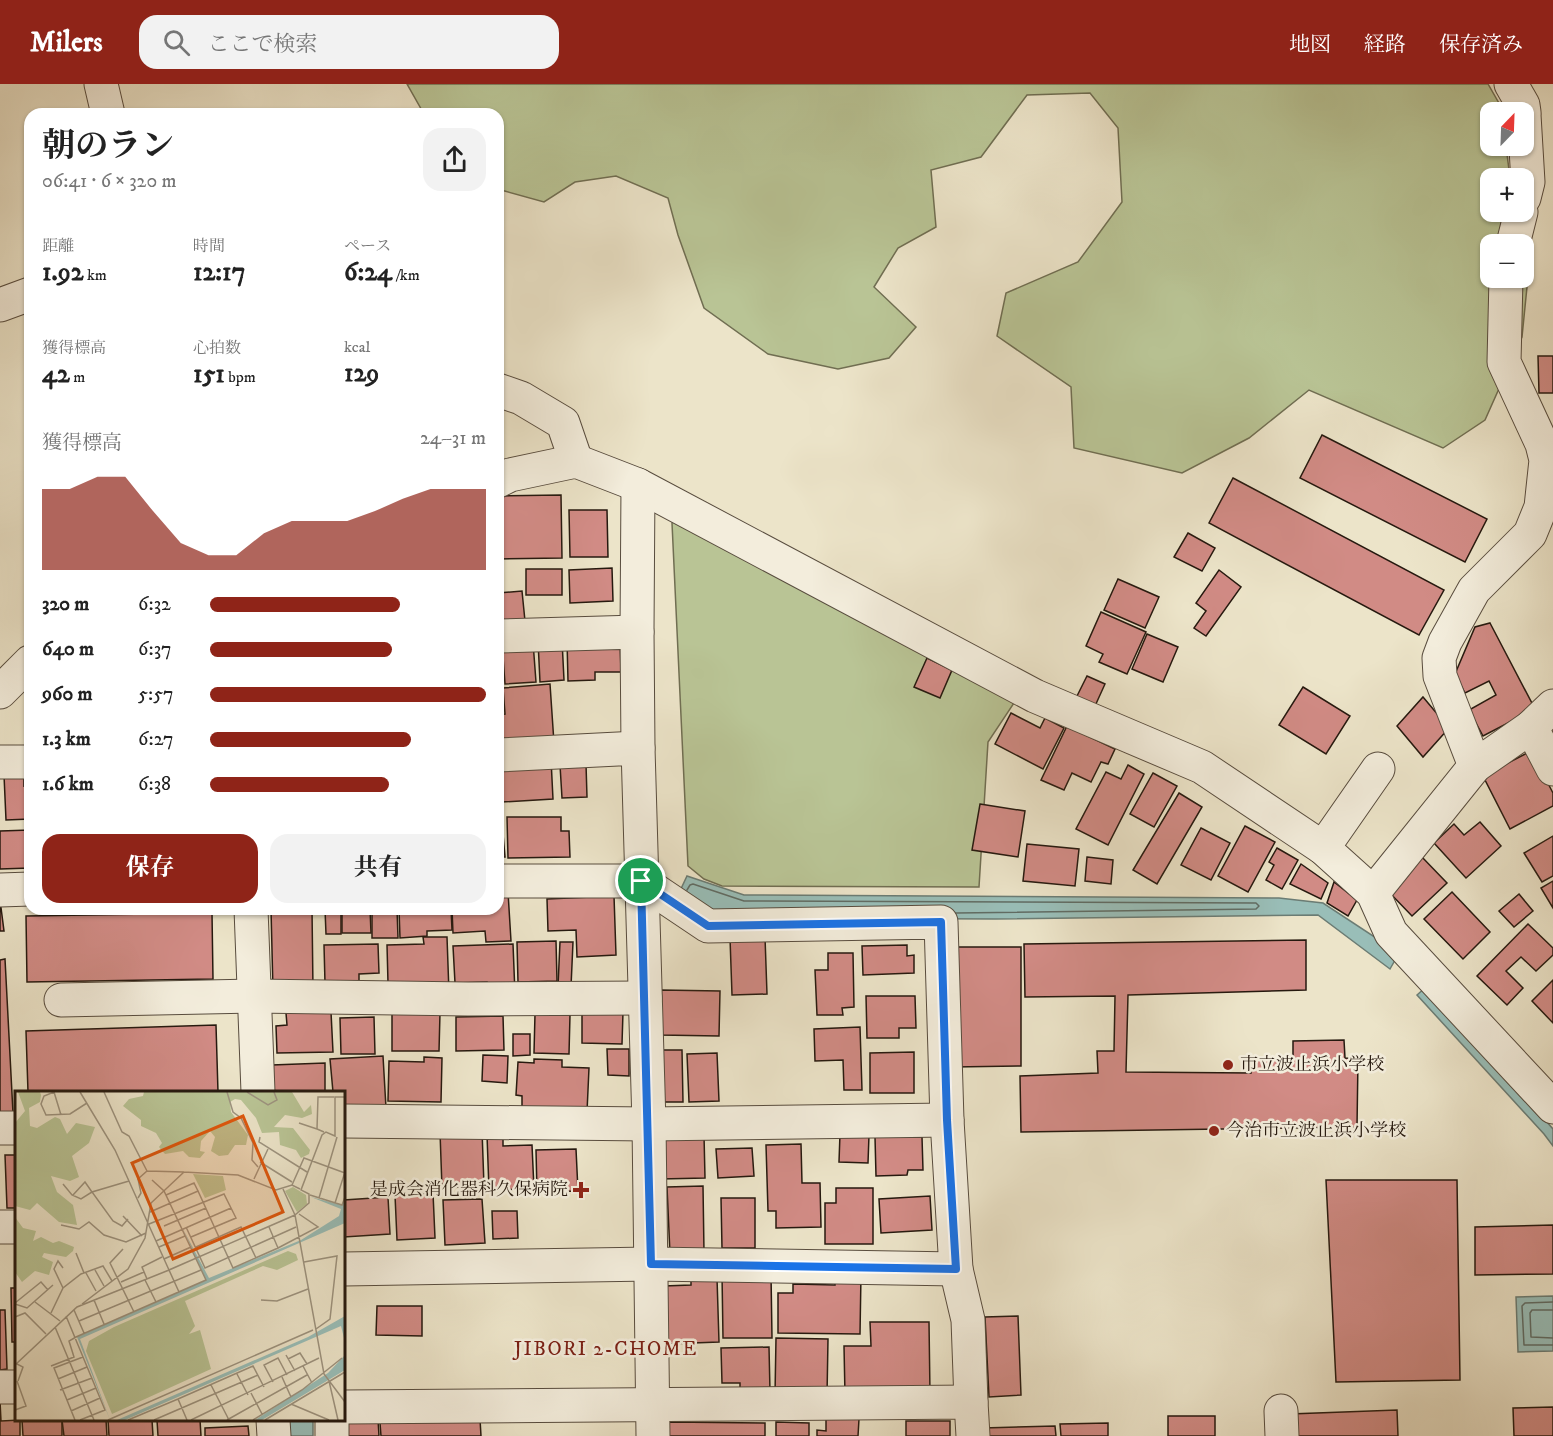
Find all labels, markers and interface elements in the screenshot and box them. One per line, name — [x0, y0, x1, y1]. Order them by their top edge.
search box — [139, 15, 559, 69]
text: Milers — [30, 25, 103, 60]
icon: search — [160, 26, 193, 59]
text: ここで検索 — [208, 31, 318, 58]
text: 地図 — [1289, 32, 1331, 58]
text: 経路 — [1364, 32, 1406, 58]
text: 保存済み — [1439, 32, 1523, 58]
north arrow — [1480, 102, 1534, 156]
map controls — [1480, 102, 1534, 288]
text: 朝のラン — [42, 126, 174, 167]
button: share — [423, 128, 486, 191]
button: + — [1480, 168, 1534, 222]
text: 06:41 · 6 × 320 m — [42, 169, 177, 194]
button: − — [1480, 234, 1534, 288]
text: 距離 — [42, 236, 74, 256]
text: 時間 — [193, 236, 225, 256]
text: ペース — [344, 236, 391, 256]
text: 1.92 — [42, 256, 83, 289]
text: 12:17 — [193, 256, 245, 289]
text: 6:24 — [344, 256, 392, 289]
text: km — [83, 265, 107, 285]
text: /km — [392, 265, 420, 285]
text: kcal — [344, 337, 370, 357]
text: 獲得標高 — [42, 338, 106, 358]
text: 心拍数 — [193, 338, 241, 358]
text: 129 — [344, 357, 379, 390]
text: 42 — [42, 358, 70, 391]
text: 151 — [193, 358, 225, 391]
text: m — [70, 367, 85, 387]
text: bpm — [225, 367, 256, 387]
text: 24–31 m — [420, 426, 486, 451]
text: 獲得標高 — [42, 431, 122, 456]
text: 320 m — [42, 592, 89, 617]
text: 6:32 — [138, 592, 171, 617]
text: 640 m — [42, 637, 94, 662]
text: 6:37 — [138, 637, 172, 662]
text: 960 m — [42, 682, 92, 707]
text: 5:57 — [138, 682, 174, 707]
text: 1.3 km — [42, 727, 91, 752]
text: 6:27 — [138, 727, 174, 752]
text: 1.6 km — [42, 772, 94, 797]
text: 6:38 — [138, 772, 171, 797]
button: 保存 — [42, 834, 258, 903]
button: 共有 — [270, 834, 486, 903]
pin — [615, 855, 666, 906]
icon: arrive — [624, 864, 657, 897]
place label: 市立波止浜小学校 — [1240, 1054, 1384, 1076]
marker: 市立波止浜小学校 — [1221, 1058, 1235, 1072]
inset map — [15, 1091, 345, 1421]
place label: 今治市立波止浜小学校 — [1226, 1120, 1406, 1142]
marker: 今治市立波止浜小学校 — [1207, 1124, 1221, 1138]
place label: 是成会消化器科久保病院 — [370, 1179, 568, 1201]
marker: 是成会消化器科久保病院 — [572, 1181, 590, 1199]
district label: JIBORI 2-CHOME — [512, 1337, 698, 1362]

